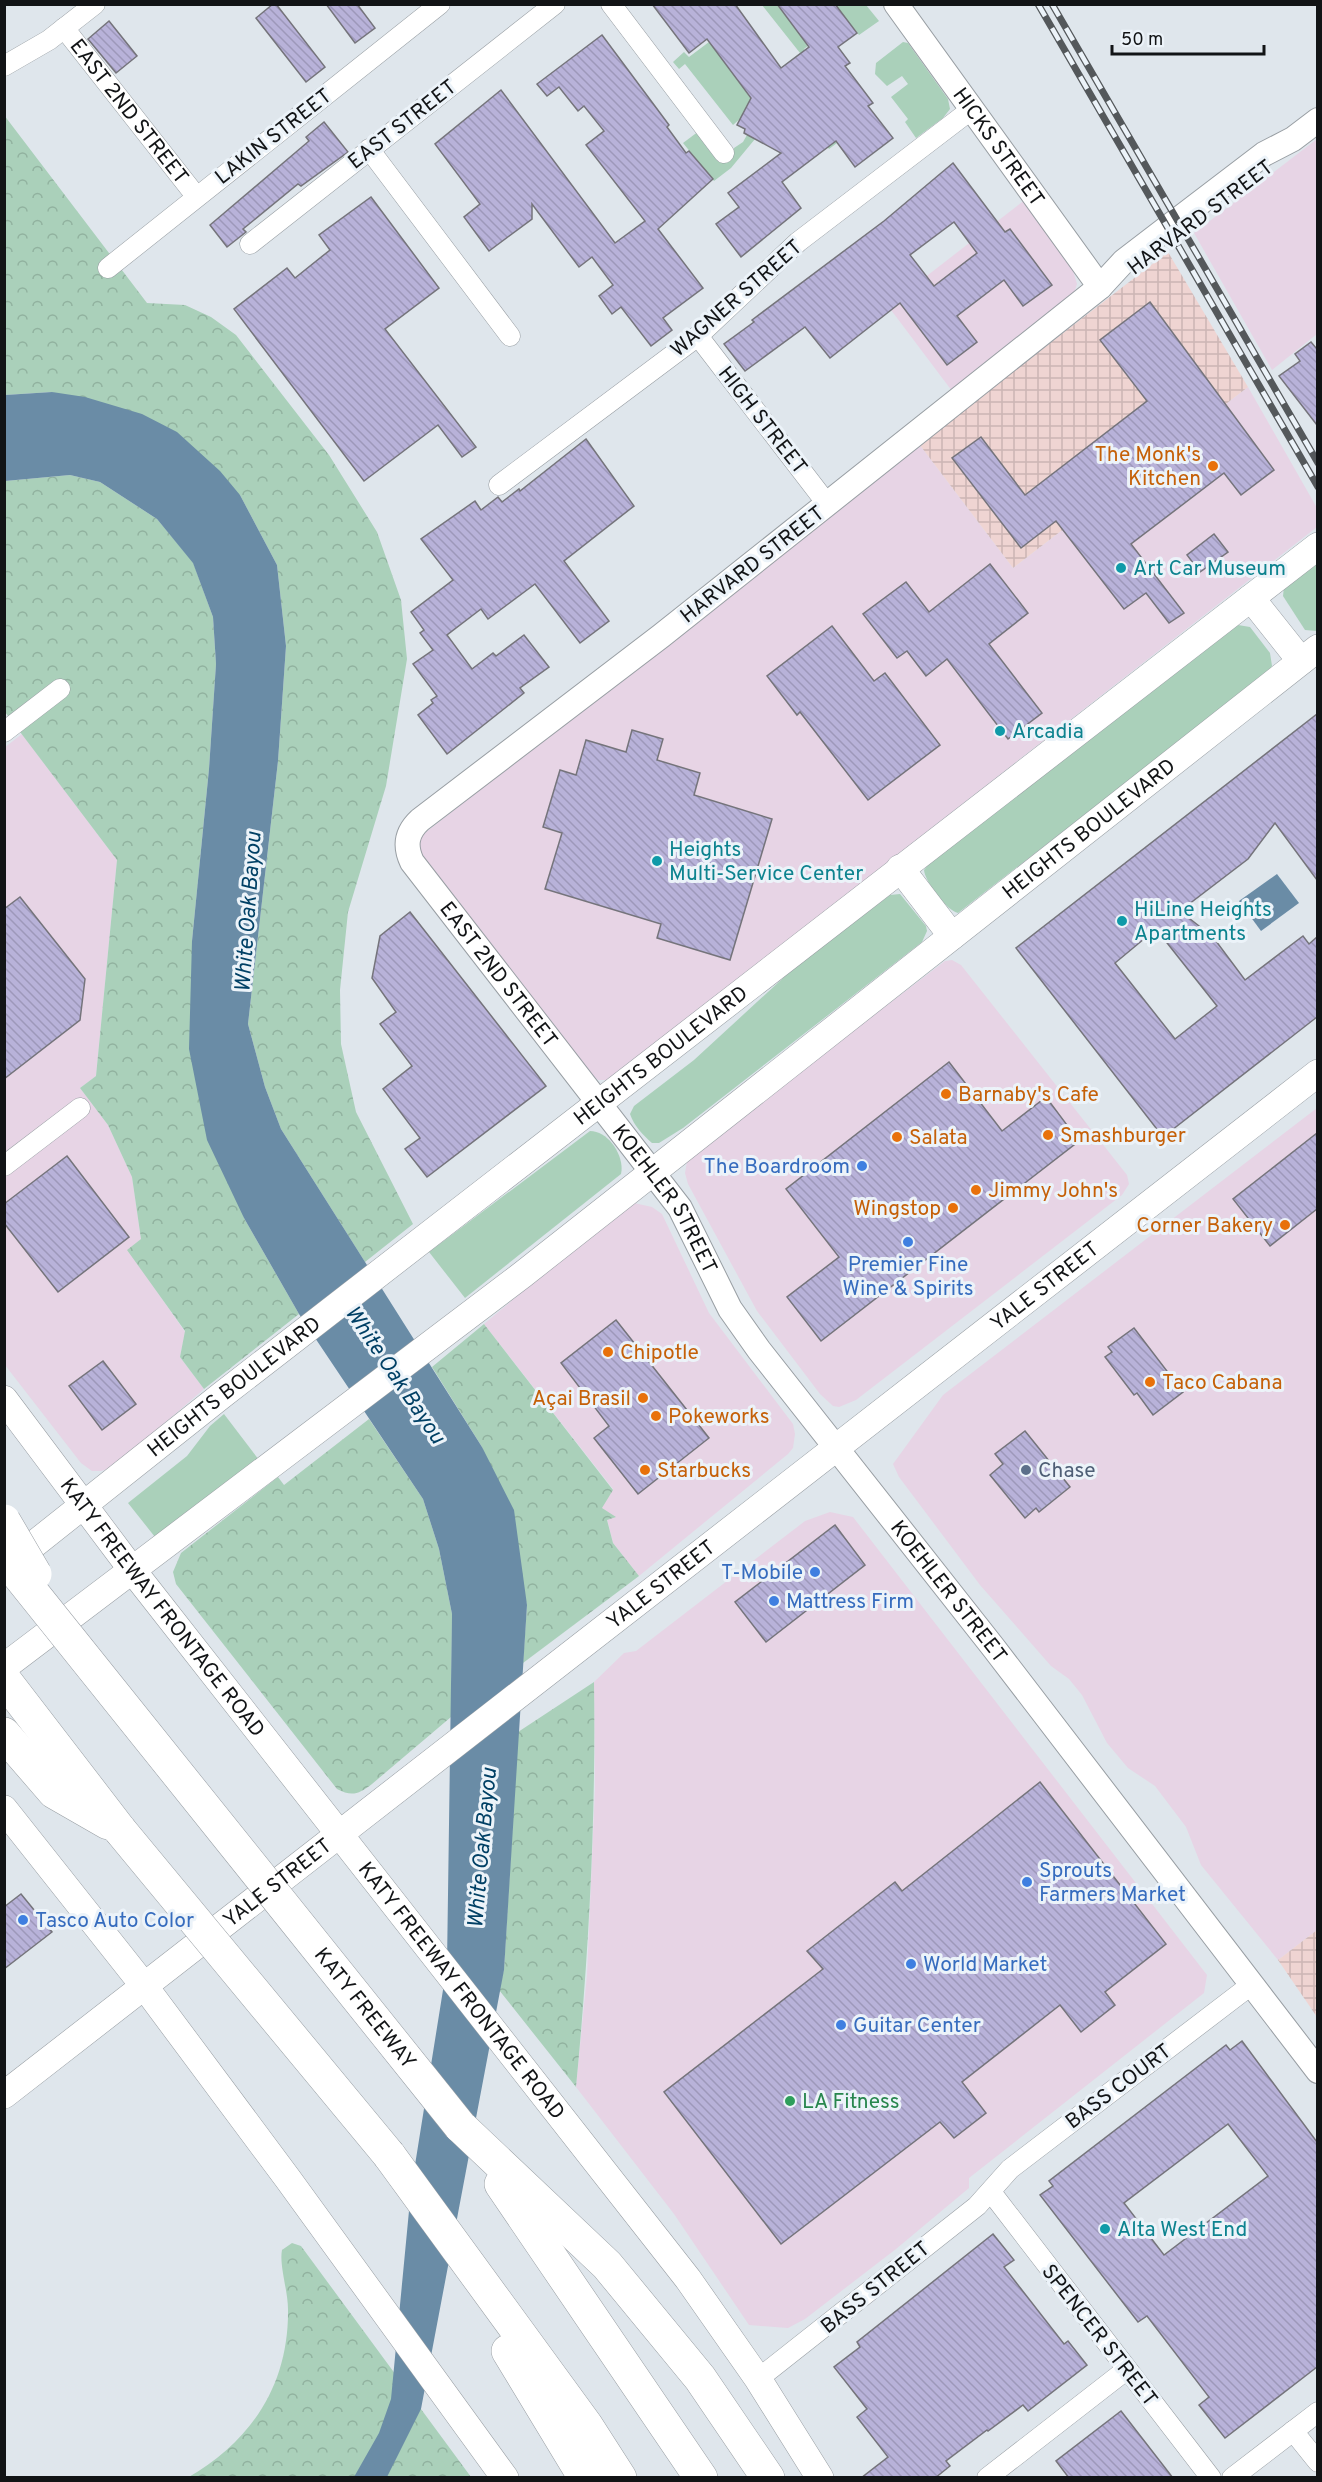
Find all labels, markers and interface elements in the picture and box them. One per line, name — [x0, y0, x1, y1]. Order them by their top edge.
scale bar — [1112, 18, 1264, 56]
text: 50 m — [1121, 29, 1163, 52]
street label: EAST 2ND STREET — [63, 34, 194, 190]
street label: EAST STREET — [343, 74, 463, 176]
street label: LAKIN STREET — [210, 83, 338, 191]
street label: HICKS STREET — [946, 83, 1050, 212]
street label: HARVARD STREET — [1123, 154, 1279, 282]
street label: WAGNER STREET — [665, 234, 809, 364]
street label: HIGH STREET — [711, 361, 813, 481]
place label: The Monk's Kitchen — [1095, 442, 1201, 493]
marker: The Monk's Kitchen — [1206, 459, 1220, 473]
street label: HARVARD STREET — [675, 500, 831, 630]
place label: Art Car Museum — [1133, 556, 1286, 583]
marker: Art Car Museum — [1114, 561, 1128, 575]
place label: Arcadia — [1012, 719, 1084, 746]
marker: Arcadia — [993, 724, 1007, 738]
street label: HEIGHTS BOULEVARD — [998, 753, 1182, 906]
water label: White Oak Bayou — [230, 830, 269, 993]
place label: Heights Multi-Service Center — [669, 837, 863, 888]
marker: Heights Multi-Service Center — [650, 854, 664, 868]
street label: EAST 2ND STREET — [433, 897, 563, 1054]
place label: HiLine Heights Apartments — [1134, 897, 1272, 948]
marker: HiLine Heights Apartments — [1115, 914, 1129, 928]
street label: HEIGHTS BOULEVARD — [569, 981, 754, 1132]
place label: Barnaby's Cafe — [958, 1082, 1099, 1109]
marker: Barnaby's Cafe — [939, 1087, 953, 1101]
street label: KOEHLER STREET — [605, 1119, 722, 1279]
place label: Smashburger — [1060, 1123, 1186, 1150]
place label: Salata — [909, 1125, 968, 1152]
marker: Smashburger — [1041, 1128, 1055, 1142]
marker: Salata — [890, 1130, 904, 1144]
place label: The Boardroom — [704, 1154, 850, 1181]
marker: The Boardroom — [855, 1159, 869, 1173]
place label: Jimmy John's — [988, 1178, 1118, 1205]
marker: Jimmy John's — [969, 1183, 983, 1197]
place label: Wingstop — [853, 1196, 941, 1223]
marker: Wingstop — [946, 1201, 960, 1215]
place label: Corner Bakery — [1136, 1213, 1273, 1240]
marker: Corner Bakery — [1278, 1218, 1292, 1232]
marker: Premier Fine Wine & Spirits — [901, 1235, 915, 1249]
street label: YALE STREET — [986, 1236, 1105, 1338]
place label: Premier Fine Wine & Spirits — [842, 1252, 974, 1303]
water label: White Oak Bayou — [338, 1301, 451, 1450]
street label: HEIGHTS BOULEVARD — [143, 1311, 327, 1464]
place label: Chipotle — [620, 1340, 699, 1367]
marker: Chipotle — [601, 1345, 615, 1359]
place label: Taco Cabana — [1162, 1370, 1283, 1397]
marker: Taco Cabana — [1143, 1375, 1157, 1389]
place label: Açai Brasil — [532, 1386, 631, 1413]
marker: Açai Brasil — [636, 1391, 650, 1405]
place label: Pokeworks — [668, 1404, 770, 1431]
marker: Pokeworks — [649, 1409, 663, 1423]
place label: Starbucks — [657, 1458, 751, 1485]
place label: Chase — [1038, 1458, 1096, 1485]
marker: Starbucks — [638, 1463, 652, 1477]
marker: Chase — [1019, 1463, 1033, 1477]
street label: KATY FREEWAY FRONTAGE ROAD — [53, 1473, 270, 1743]
street label: KOEHLER STREET — [884, 1516, 1012, 1669]
street label: YALE STREET — [602, 1535, 721, 1636]
place label: T-Mobile — [721, 1560, 803, 1587]
marker: T-Mobile — [808, 1565, 822, 1579]
place label: Mattress Firm — [786, 1589, 914, 1616]
marker: Mattress Firm — [767, 1594, 781, 1608]
water label: White Oak Bayou — [463, 1766, 504, 1930]
street label: YALE STREET — [218, 1833, 338, 1934]
street label: KATY FREEWAY FRONTAGE ROAD — [354, 1856, 572, 2124]
place label: Sprouts Farmers Market — [1039, 1858, 1186, 1909]
marker: Sprouts Farmers Market — [1020, 1875, 1034, 1889]
place label: Tasco Auto Color — [35, 1908, 194, 1935]
marker: Tasco Auto Color — [16, 1913, 30, 1927]
street label: KATY FREEWAY — [308, 1942, 422, 2074]
place label: World Market — [923, 1952, 1047, 1979]
marker: World Market — [904, 1957, 918, 1971]
place label: Guitar Center — [853, 2013, 981, 2040]
marker: Guitar Center — [834, 2018, 848, 2032]
street label: BASS COURT — [1061, 2039, 1177, 2136]
place label: LA Fitness — [802, 2089, 900, 2116]
marker: LA Fitness — [783, 2094, 797, 2108]
place label: Alta West End — [1117, 2217, 1247, 2244]
marker: Alta West End — [1098, 2222, 1112, 2236]
street label: BASS STREET — [816, 2236, 936, 2340]
street label: SPENCER STREET — [1035, 2259, 1163, 2413]

